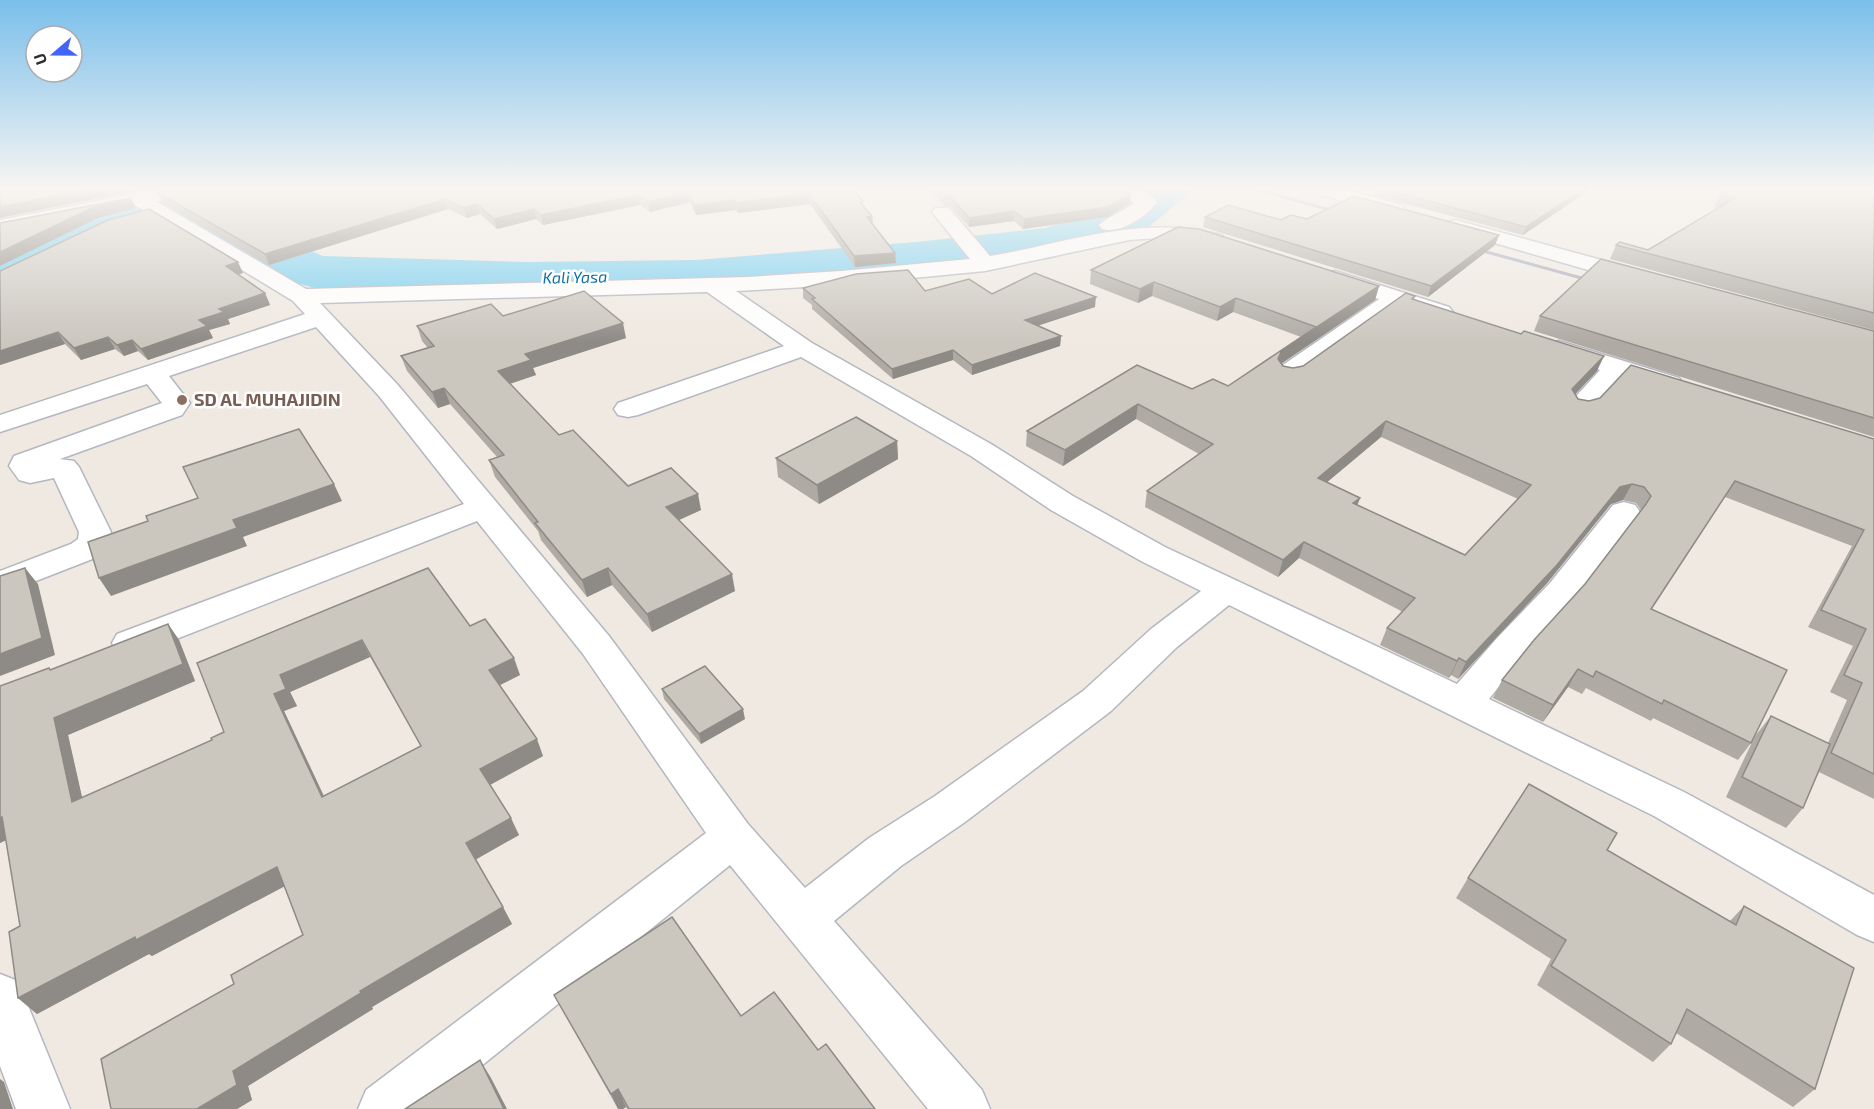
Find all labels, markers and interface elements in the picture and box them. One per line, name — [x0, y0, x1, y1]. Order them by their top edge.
north arrow — [24, 24, 84, 84]
text: U — [29, 51, 50, 68]
water label: Kali Yasa — [543, 266, 607, 287]
place label: SD AL MUHAJIDIN — [194, 388, 341, 410]
marker: SD AL MUHAJIDIN — [175, 393, 189, 407]

